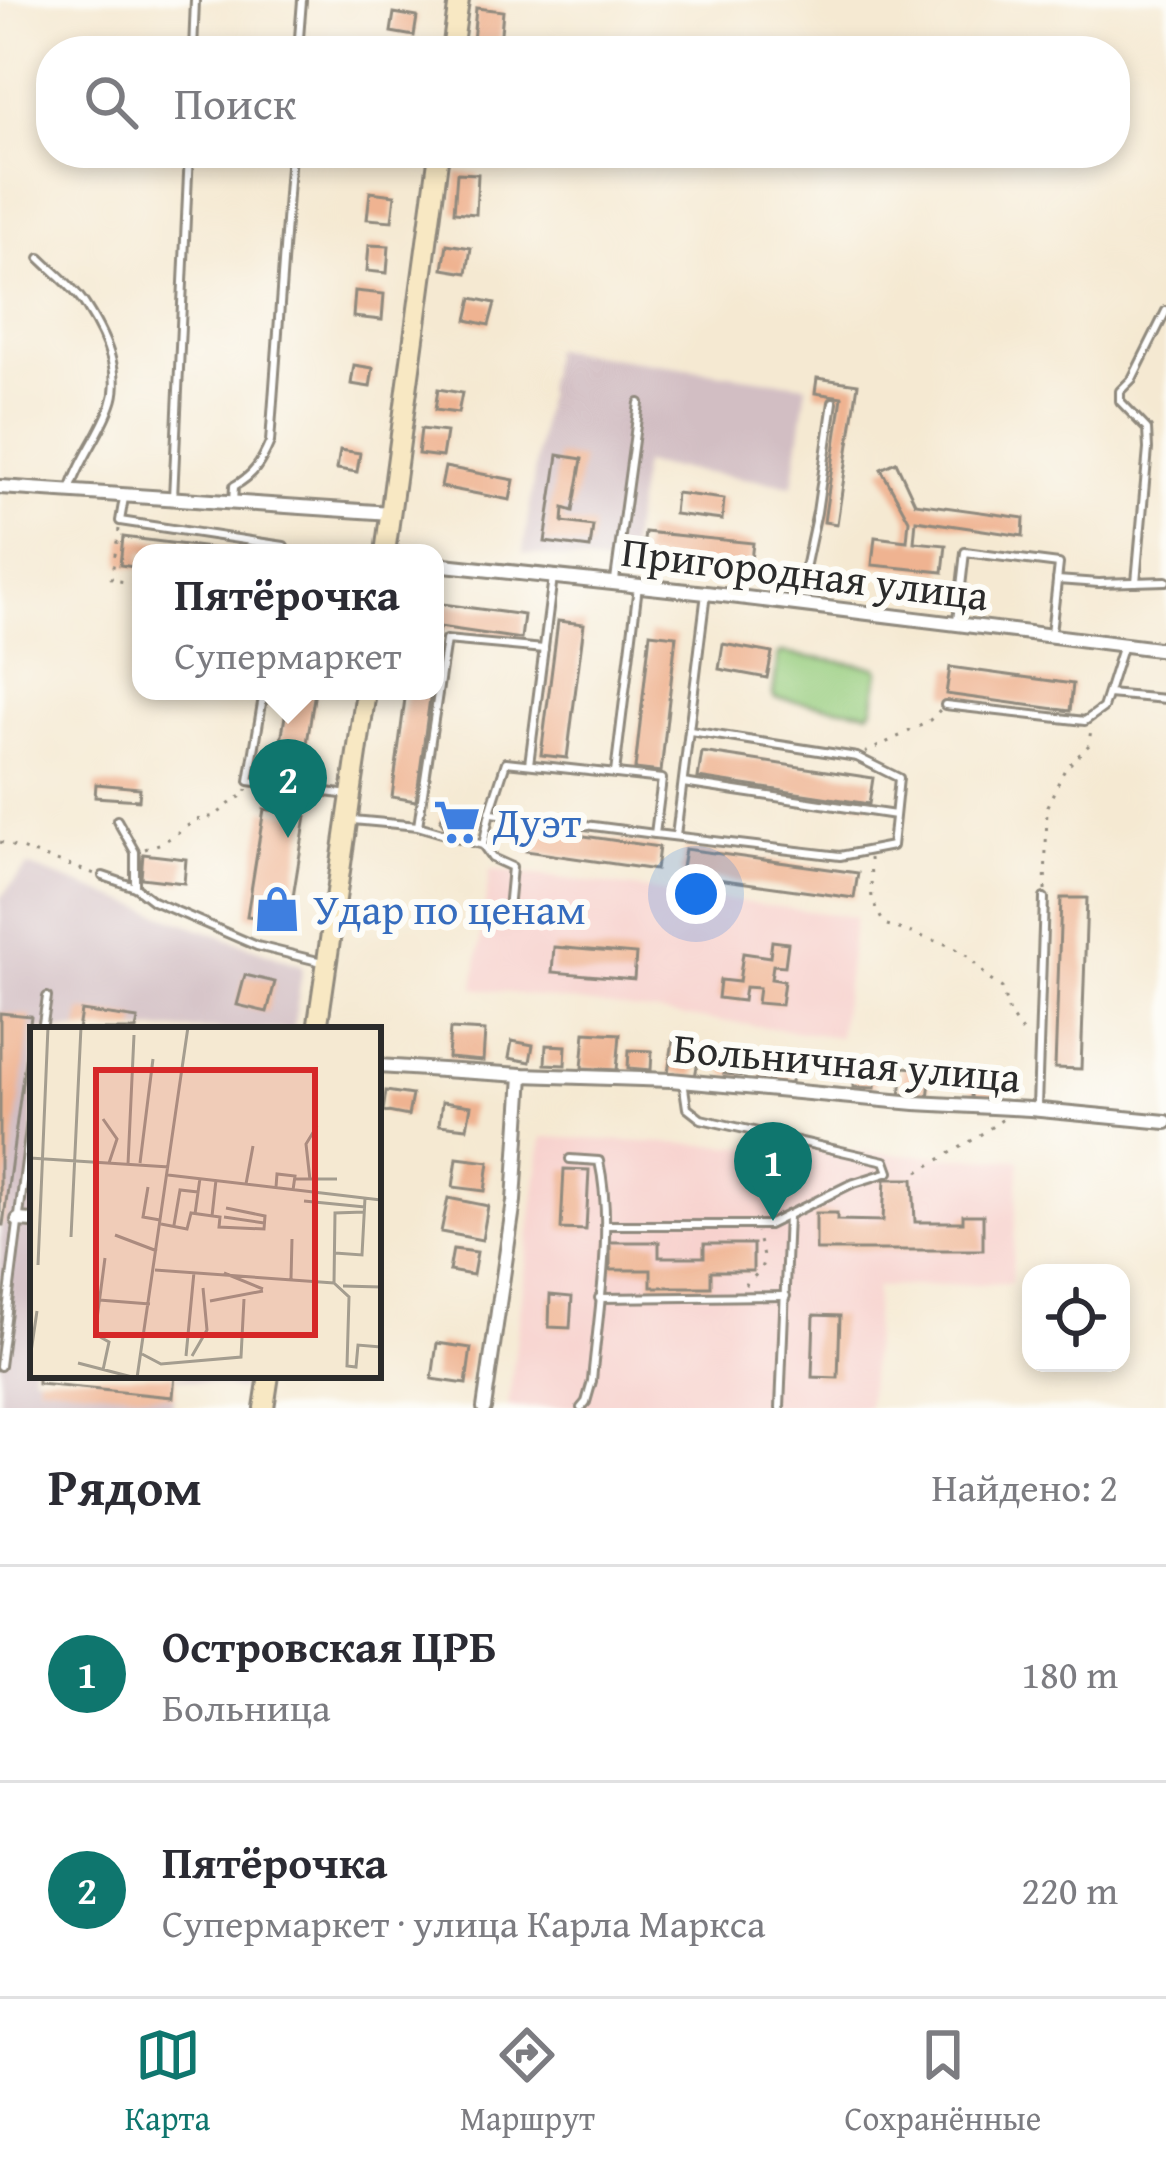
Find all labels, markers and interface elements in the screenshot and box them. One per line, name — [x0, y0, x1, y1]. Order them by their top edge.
search box — [36, 36, 1130, 168]
icon: search — [78, 69, 144, 135]
text: Поиск — [174, 70, 296, 135]
street label: Пригородная улица — [618, 520, 992, 625]
popup — [132, 544, 444, 700]
text: Пятёрочка — [174, 561, 400, 626]
text: Супермаркет — [174, 626, 402, 683]
pin: 2 — [249, 739, 327, 838]
place label: Дуэт — [492, 791, 581, 852]
supermarket icon: Дуэт — [432, 797, 482, 847]
your location — [666, 864, 726, 924]
place label: Удар по ценам — [313, 878, 586, 939]
shop icon: Удар по ценам — [252, 884, 302, 934]
street label: Больничная улица — [671, 1016, 1023, 1107]
inset map — [30, 1027, 381, 1378]
pin: 1 — [734, 1122, 812, 1221]
map controls — [1022, 1264, 1130, 1372]
button: locate — [1022, 1264, 1130, 1372]
text: Рядом — [48, 1449, 202, 1524]
text: Найдено: 2 — [931, 1458, 1118, 1515]
text: Островская ЦРБ — [162, 1613, 497, 1678]
text: 1 — [77, 1645, 97, 1702]
text: 180 m — [1021, 1645, 1118, 1702]
text: Больница — [162, 1678, 330, 1735]
text: Пятёрочка — [162, 1829, 388, 1894]
text: 2 — [77, 1861, 97, 1918]
text: 220 m — [1021, 1861, 1118, 1918]
text: Супермаркет · улица Карла Маркса — [162, 1894, 766, 1951]
tab: Карта — [125, 2022, 210, 2142]
tab: Маршрут — [460, 2022, 595, 2142]
tab: Сохранённые — [845, 2022, 1041, 2142]

